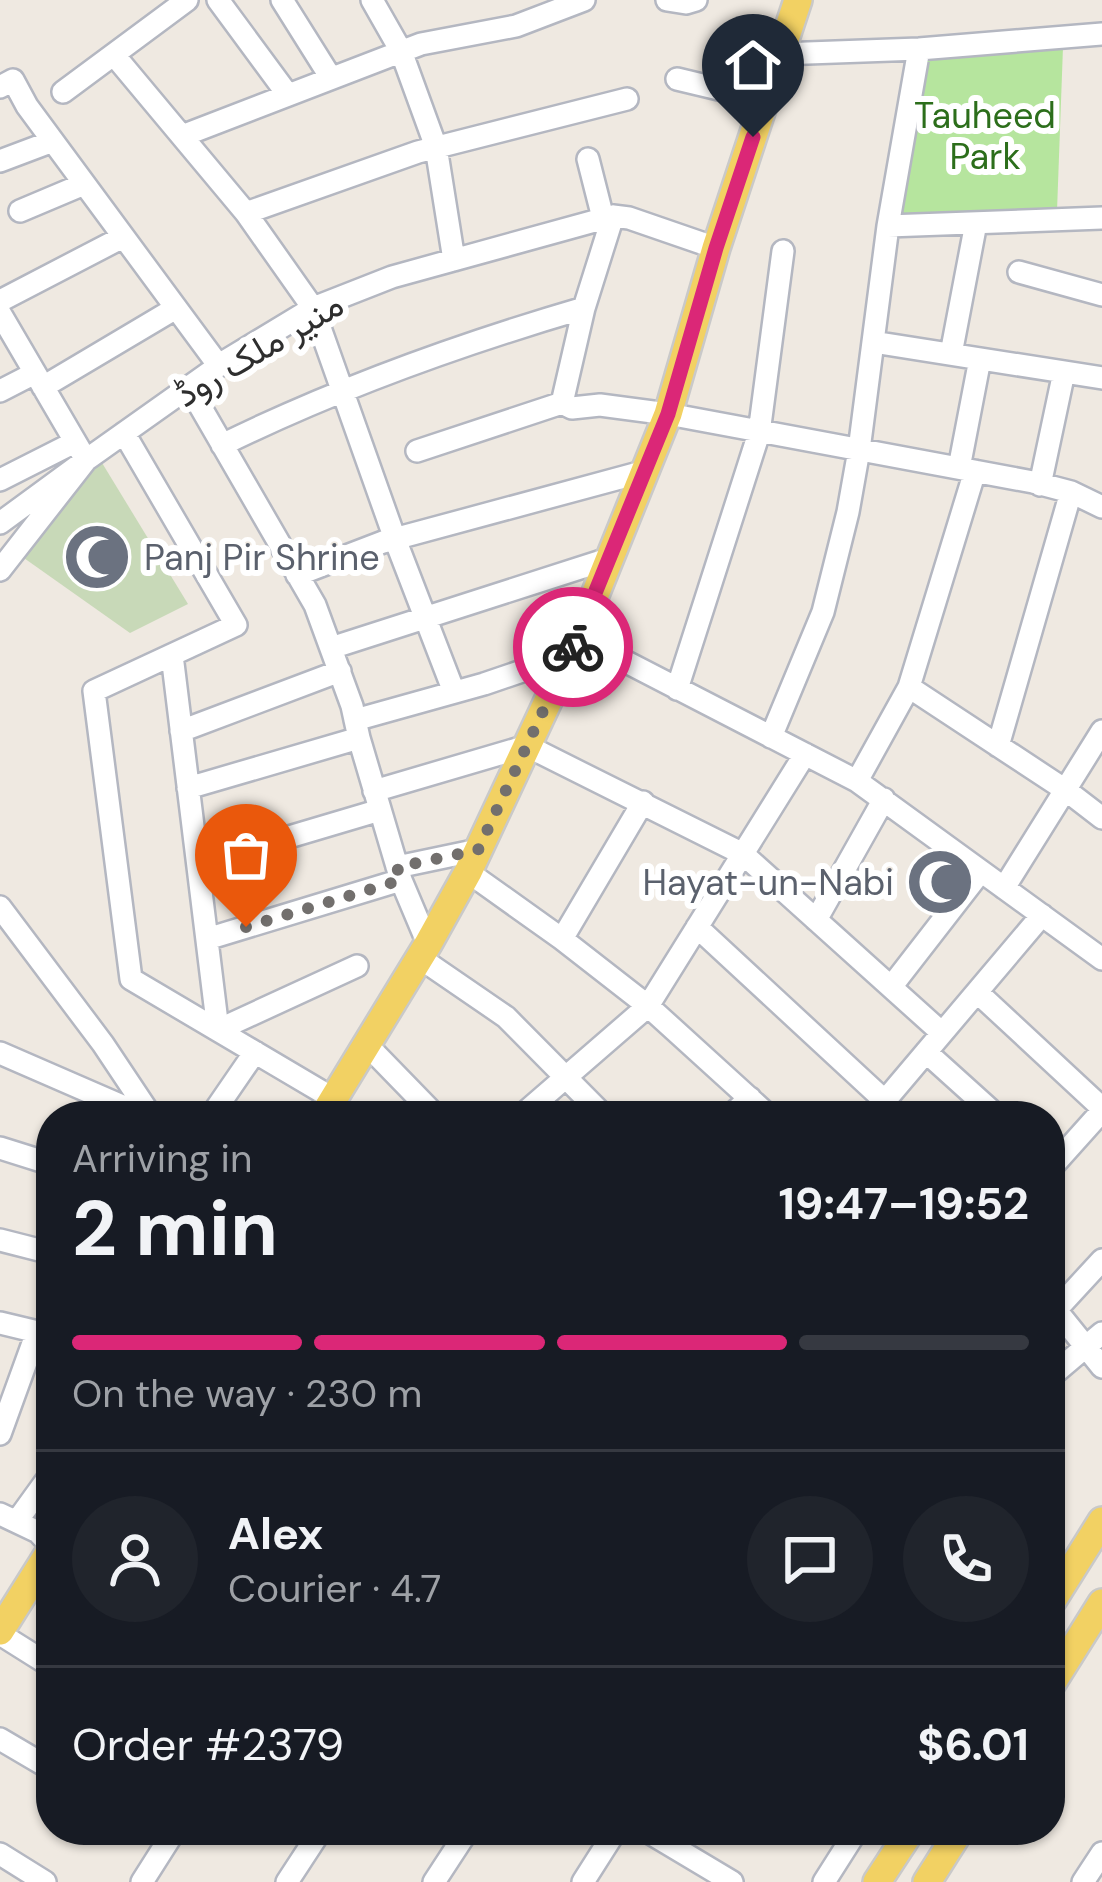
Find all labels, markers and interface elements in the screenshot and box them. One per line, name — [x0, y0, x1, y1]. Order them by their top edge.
pin — [702, 14, 804, 137]
icon: home — [720, 32, 786, 98]
park label: Tauheed Park — [914, 92, 1056, 180]
street label: منیر ملک روڈ — [166, 280, 352, 418]
mosque icon: Panj Pir Shrine — [62, 522, 132, 592]
place label: Panj Pir Shrine — [144, 534, 380, 581]
courier — [513, 587, 633, 707]
icon: bike — [540, 614, 606, 680]
pin — [195, 804, 297, 927]
icon: bag — [213, 822, 279, 888]
mosque icon: Hayat-un-Nabi — [905, 847, 975, 917]
place label: Hayat-un-Nabi — [642, 859, 894, 906]
text: Arriving in — [72, 1133, 252, 1184]
text: 19:47–19:52 — [778, 1174, 1029, 1233]
text: 2 min — [72, 1178, 278, 1279]
text: On the way · 230 m — [72, 1368, 422, 1419]
button: person — [72, 1496, 198, 1622]
button: chat — [747, 1496, 873, 1622]
button: phone — [903, 1496, 1029, 1622]
text: Alex — [228, 1504, 323, 1563]
text: Courier · 4.7 — [228, 1563, 441, 1614]
text: Order #2379 — [72, 1715, 344, 1774]
text: $6.01 — [917, 1715, 1029, 1774]

